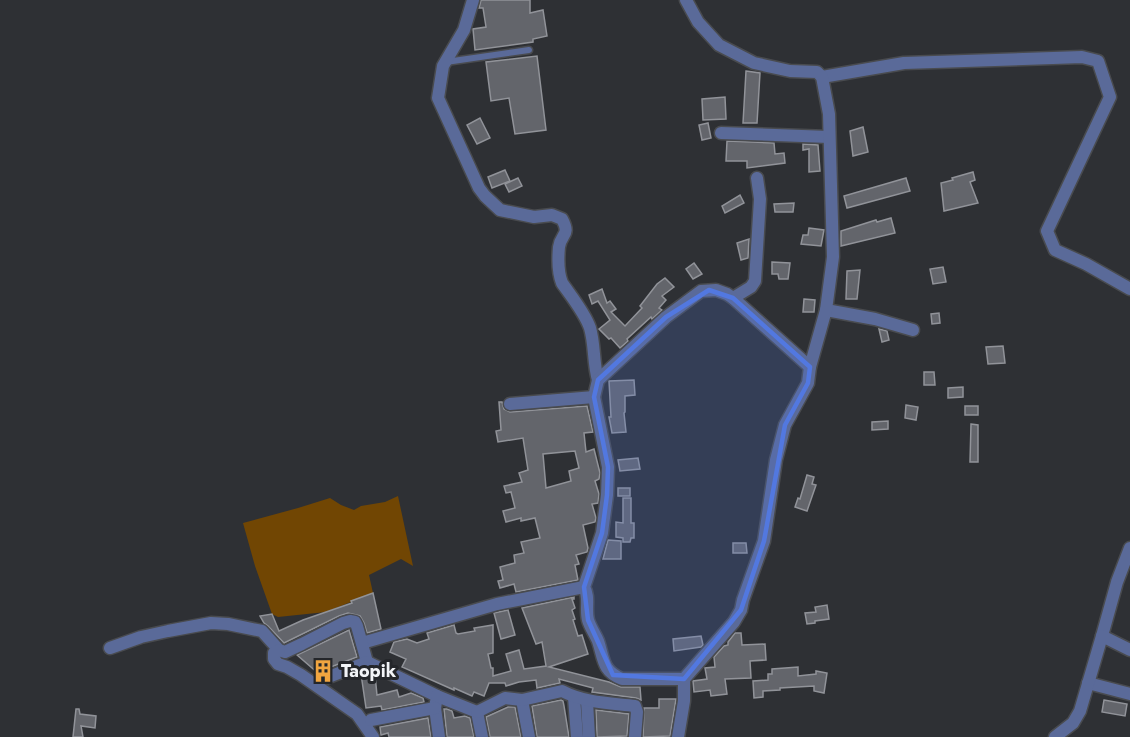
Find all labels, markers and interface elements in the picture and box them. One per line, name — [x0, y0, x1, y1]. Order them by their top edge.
building icon: Taopik — [310, 658, 336, 684]
place label: Taopik — [341, 658, 397, 684]

